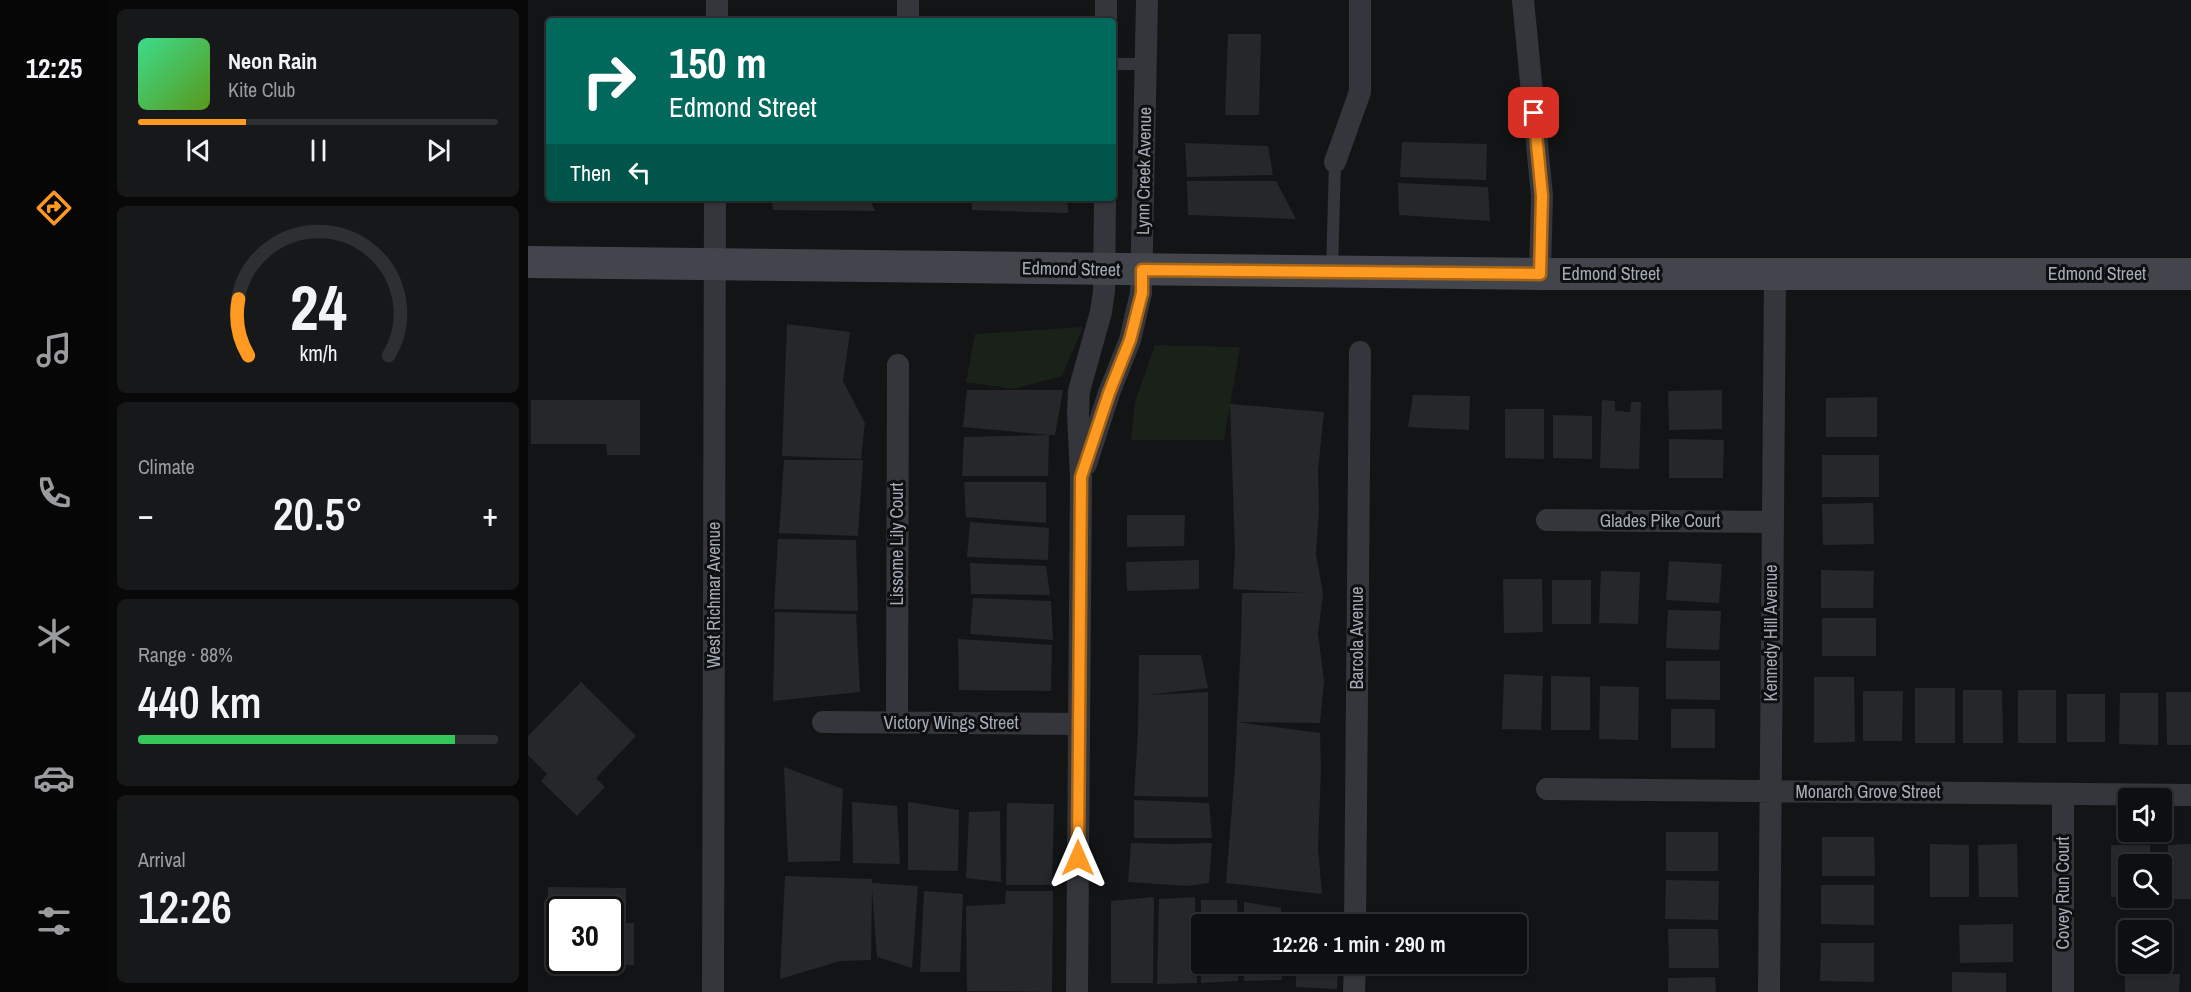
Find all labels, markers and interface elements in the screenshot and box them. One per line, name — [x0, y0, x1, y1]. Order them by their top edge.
text: 150 m — [669, 35, 767, 91]
icon: right — [570, 42, 648, 120]
text: Neon Rain — [228, 46, 317, 76]
text: 12:25 — [26, 50, 82, 86]
text: Kite Club — [228, 76, 295, 103]
pin — [1508, 87, 1559, 138]
text: Edmond Street — [669, 89, 817, 125]
icon: arrive — [1517, 96, 1550, 129]
street label: Lynn Creek Avenue — [1130, 107, 1157, 235]
icon: previous — [182, 134, 215, 167]
icon: pause — [302, 134, 335, 167]
icon: next — [422, 134, 455, 167]
icon: left — [623, 156, 656, 189]
text: Then — [570, 158, 611, 188]
icon: directions — [33, 187, 75, 229]
street label: Edmond Street — [1022, 255, 1120, 282]
street label: Edmond Street — [1562, 261, 1660, 286]
street label: Edmond Street — [2048, 261, 2146, 286]
text: 24 — [290, 266, 346, 350]
icon: music — [33, 329, 75, 371]
text: km/h — [299, 340, 337, 369]
text: Climate — [138, 453, 195, 480]
icon: phone — [33, 472, 75, 514]
street label: Lissome Lily Court — [884, 482, 909, 606]
text: 20.5° — [273, 483, 363, 544]
text: − — [138, 492, 154, 536]
text: + — [482, 492, 498, 536]
street label: Glades Pike Court — [1600, 508, 1720, 533]
street label: West Richmar Avenue — [701, 522, 726, 668]
street label: Kennedy Hill Avenue — [1758, 565, 1783, 701]
street label: Barcola Avenue — [1344, 586, 1369, 690]
icon: climate — [33, 615, 75, 657]
text: Range · 88% — [138, 641, 233, 668]
text: 440 km — [138, 671, 262, 732]
street label: Victory Wings Street — [883, 710, 1019, 735]
icon: car — [33, 757, 75, 799]
street label: Monarch Grove Street — [1795, 779, 1941, 804]
map controls — [2118, 788, 2172, 974]
button: sound — [2118, 788, 2172, 842]
position arrow — [1046, 826, 1110, 890]
street label: Covey Run Court — [2050, 836, 2075, 950]
text: Arrival — [138, 846, 185, 873]
button: search — [2118, 854, 2172, 908]
text: 12:26 — [138, 876, 232, 937]
speed limit sign: 30 — [546, 896, 624, 974]
icon: filters — [33, 900, 75, 942]
button: layers — [2118, 920, 2172, 974]
text: 12:26 · 1 min · 290 m — [1272, 929, 1446, 959]

